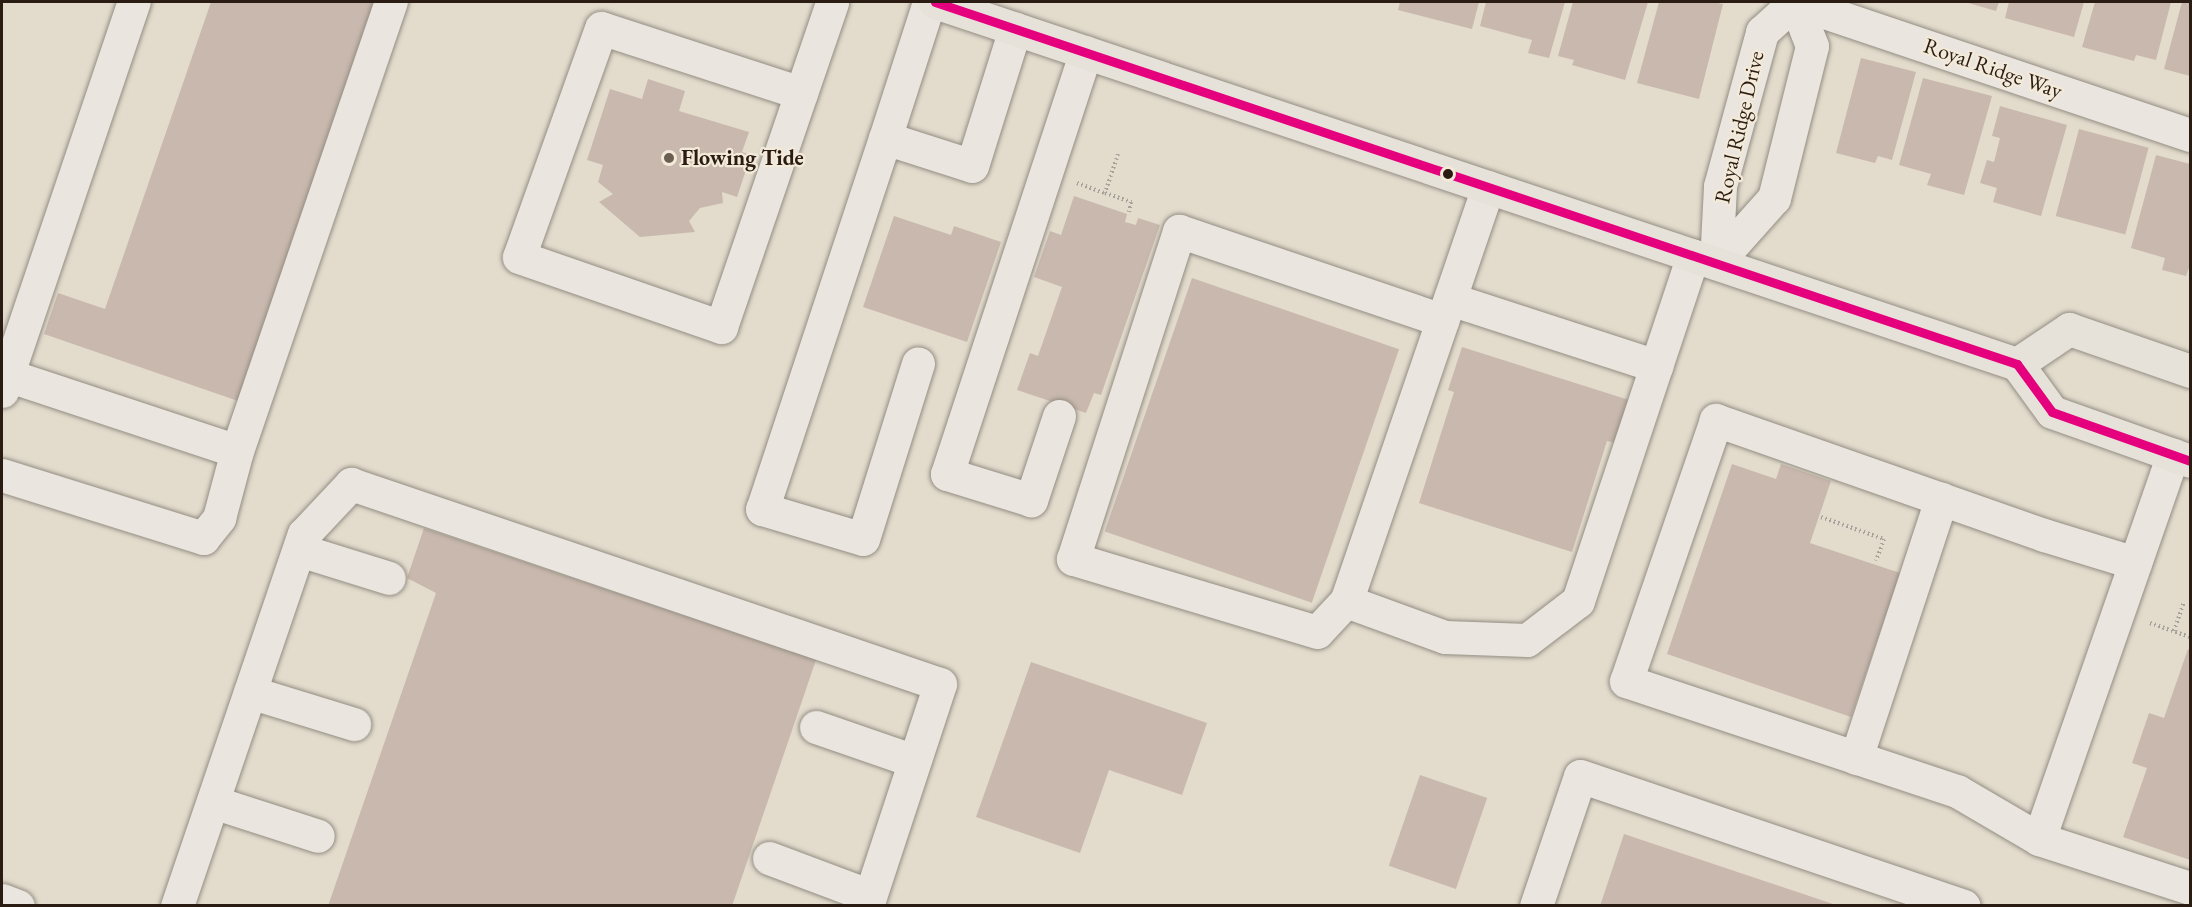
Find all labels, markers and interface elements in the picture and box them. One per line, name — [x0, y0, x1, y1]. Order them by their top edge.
street label: Royal Ridge Way — [1920, 32, 2066, 104]
street label: Royal Ridge Drive — [1709, 48, 1769, 206]
place label: Flowing Tide — [681, 145, 804, 171]
marker: Flowing Tide — [662, 151, 676, 165]
unlabelled marker — [1442, 168, 1454, 180]

